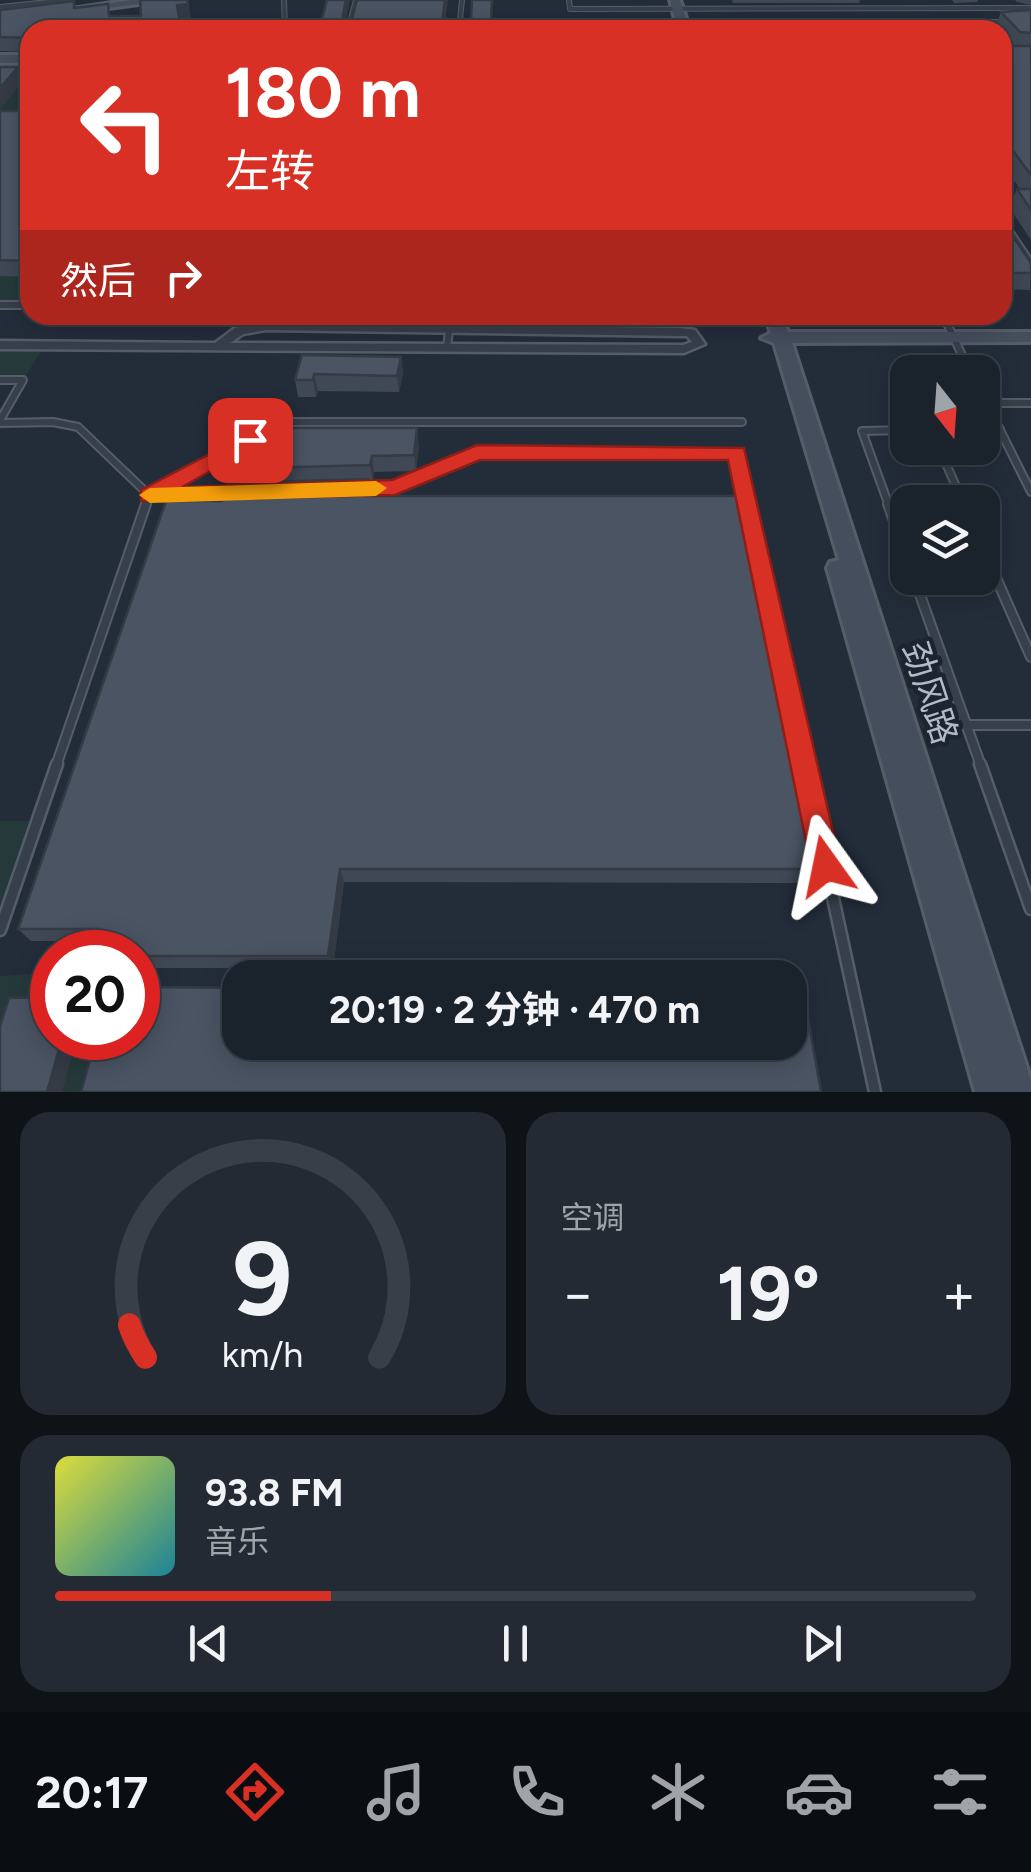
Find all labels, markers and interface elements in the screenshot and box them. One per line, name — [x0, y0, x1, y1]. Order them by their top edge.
text: 180 m — [225, 50, 420, 135]
icon: left — [60, 60, 190, 190]
text: 左转 — [225, 144, 315, 198]
icon: right — [156, 250, 211, 305]
text: 然后 — [60, 258, 136, 304]
north arrow — [890, 355, 1000, 465]
map controls — [890, 355, 1000, 595]
pin — [208, 398, 293, 483]
icon: arrive — [223, 413, 278, 468]
button: layers — [890, 485, 1000, 595]
street label: 劲风路 — [894, 637, 966, 749]
position arrow — [774, 814, 878, 918]
speed limit sign: 20 — [30, 930, 160, 1060]
text: 20:19 · 2 分钟 · 470 m — [329, 987, 700, 1033]
text: 空调 — [561, 1199, 625, 1237]
text: 9 — [233, 1216, 293, 1341]
text: 19° — [716, 1249, 820, 1339]
text: − — [561, 1261, 595, 1327]
text: + — [942, 1261, 976, 1327]
text: km/h — [222, 1333, 304, 1376]
text: 93.8 FM — [205, 1470, 344, 1516]
text: 音乐 — [205, 1523, 269, 1561]
icon: previous — [181, 1616, 236, 1671]
icon: pause — [488, 1616, 543, 1671]
icon: next — [795, 1616, 850, 1671]
icon: directions — [220, 1757, 290, 1827]
icon: music — [361, 1757, 431, 1827]
icon: phone — [502, 1757, 572, 1827]
icon: climate — [643, 1757, 713, 1827]
icon: car — [784, 1757, 854, 1827]
icon: filters — [925, 1757, 995, 1827]
text: 20:17 — [36, 1765, 148, 1819]

